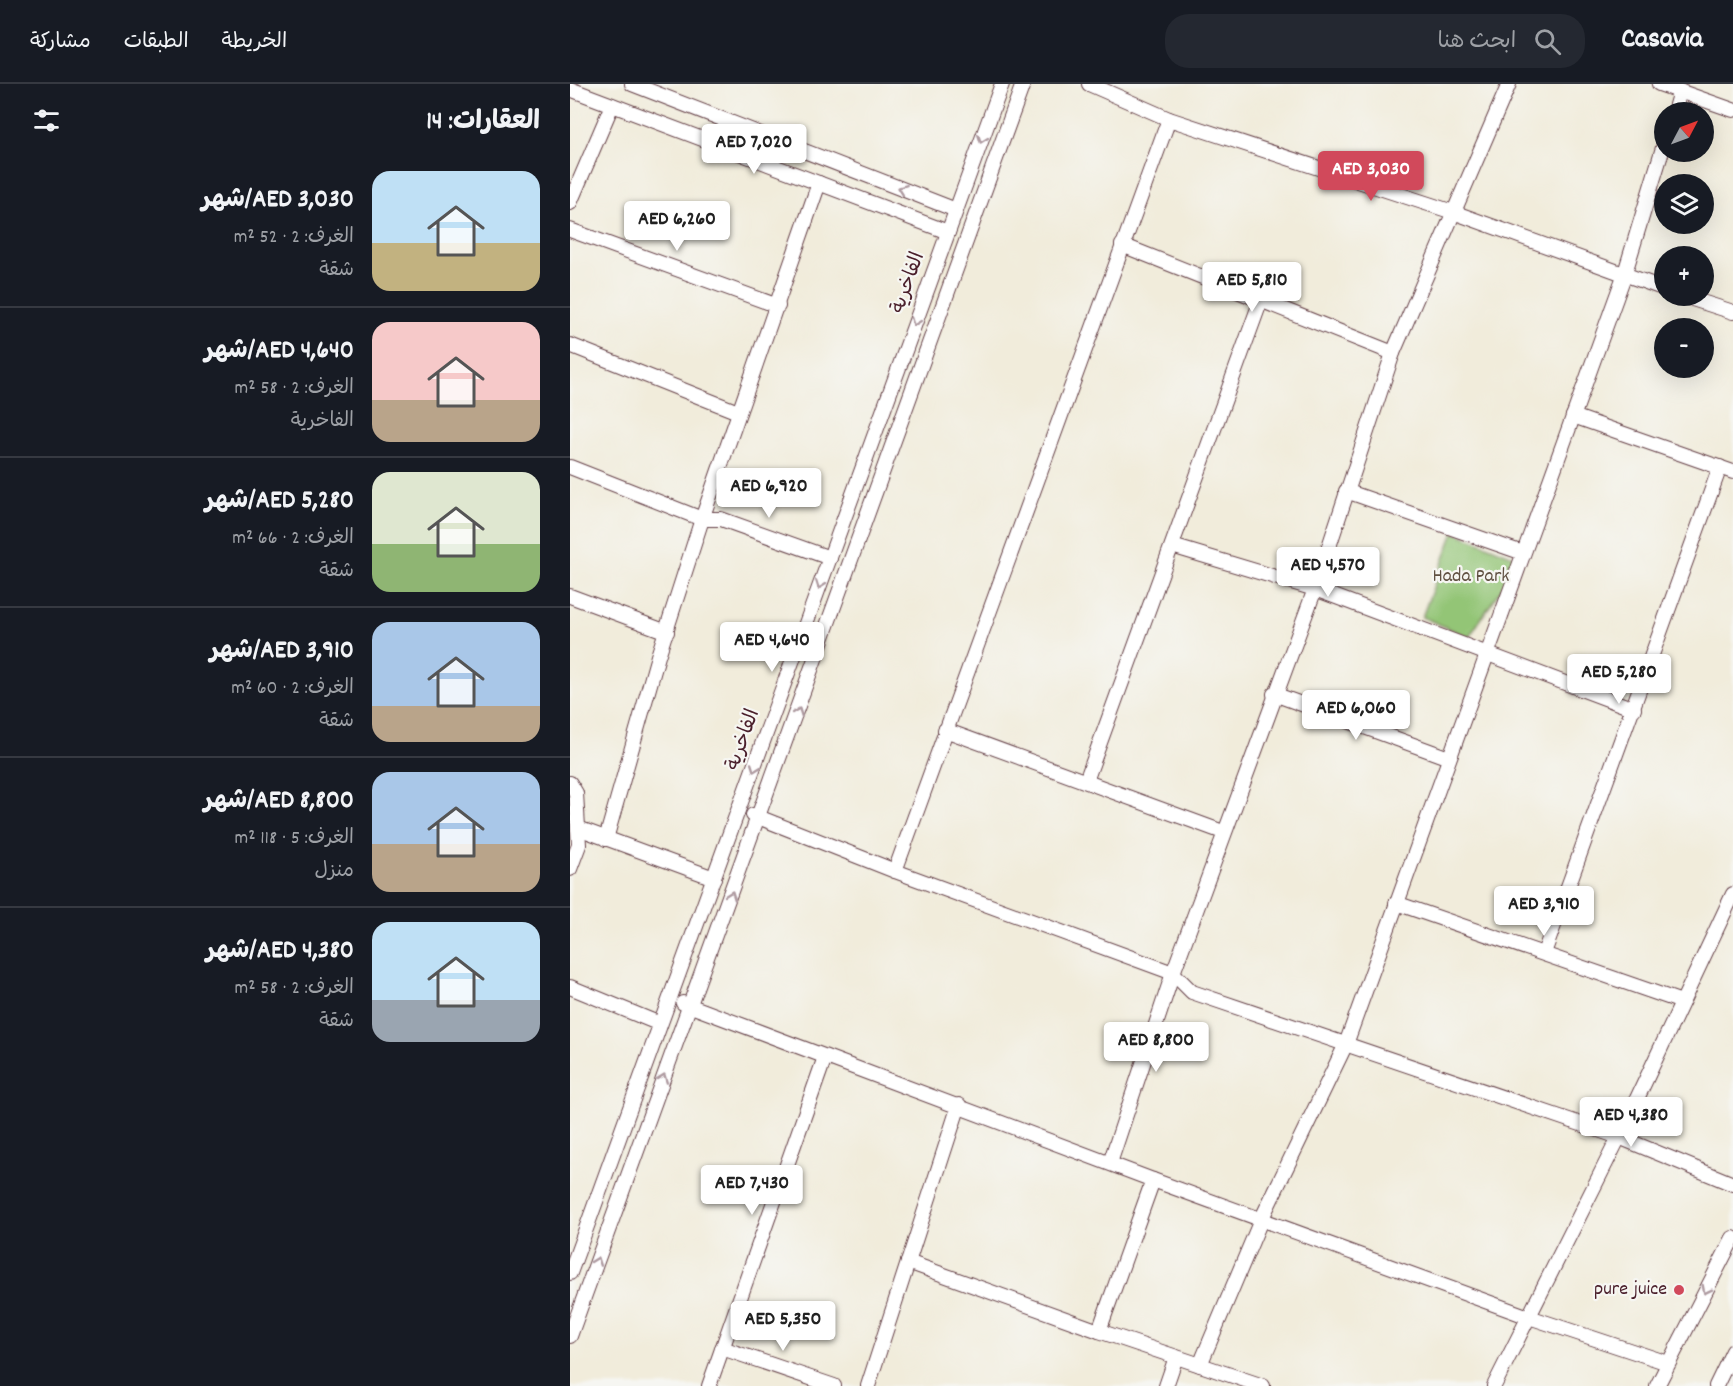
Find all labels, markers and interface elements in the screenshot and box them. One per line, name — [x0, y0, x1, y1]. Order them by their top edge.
search box — [1165, 14, 1585, 68]
text: Casavia — [1621, 21, 1703, 61]
icon: search — [1531, 25, 1564, 58]
text: ابحث هنا — [1438, 27, 1516, 58]
text: مشاركة — [30, 28, 91, 58]
text: الطبقات — [124, 28, 189, 58]
text: الخريطة — [222, 28, 287, 58]
north arrow — [1654, 102, 1714, 162]
map controls — [1654, 102, 1714, 378]
icon: filters — [30, 104, 63, 137]
text: العقارات: 14 — [426, 104, 540, 141]
pin: AED 7,020 — [685, 124, 823, 175]
text: AED 7,020 — [716, 129, 792, 157]
one-way arrow — [977, 133, 990, 144]
pin: AED 3,030 — [1302, 151, 1440, 202]
text: AED 3,030 — [1332, 156, 1410, 184]
button: layers — [1654, 174, 1714, 234]
text: AED 3,030/شهر — [202, 182, 354, 219]
one-way arrow — [897, 184, 908, 196]
icon: home — [420, 195, 492, 267]
pin: AED 6,260 — [608, 201, 746, 252]
text: AED 6,260 — [638, 206, 716, 234]
text: الغرف: 2 · 52 m² — [234, 224, 354, 252]
button: + — [1654, 246, 1714, 306]
street label: الفاخرية — [885, 248, 933, 318]
text: شقة — [319, 257, 354, 285]
pin: AED 5,810 — [1183, 262, 1321, 313]
text: AED 5,810 — [1216, 267, 1288, 295]
one-way arrow — [910, 316, 923, 327]
button: − — [1654, 318, 1714, 378]
text: AED 4,640/شهر — [205, 333, 354, 370]
icon: home — [420, 346, 492, 418]
text: الغرف: 2 · 58 m² — [235, 375, 354, 403]
text: الفاخرية — [291, 408, 354, 436]
pin: AED 6,920 — [700, 468, 838, 519]
text: AED 6,920 — [730, 473, 808, 501]
text: AED 5,280/شهر — [205, 483, 354, 520]
icon: home — [420, 496, 492, 568]
text: الغرف: 2 · 66 m² — [232, 525, 354, 553]
pin: AED 4,570 — [1259, 547, 1397, 598]
text: AED 4,570 — [1291, 552, 1365, 580]
text: شقة — [319, 558, 354, 586]
park label: Hada Park — [1432, 563, 1510, 591]
one-way arrow — [815, 579, 828, 589]
pin: AED 4,640 — [703, 622, 841, 673]
text: AED 4,640 — [734, 627, 810, 655]
text: AED 3,910/شهر — [210, 633, 354, 670]
icon: home — [420, 646, 492, 718]
pin: AED 5,280 — [1550, 654, 1688, 705]
text: AED 5,280 — [1581, 659, 1657, 687]
text: الغرف: 2 · 60 m² — [231, 675, 354, 703]
pin: AED 6,060 — [1287, 690, 1425, 741]
text: AED 6,060 — [1316, 695, 1396, 723]
street label: الفاخرية — [720, 705, 768, 775]
one-way arrow — [790, 707, 803, 718]
text: شقة — [319, 708, 354, 736]
one-way arrow — [749, 762, 762, 773]
text: AED 8,800/شهر — [204, 783, 354, 820]
icon: home — [420, 796, 492, 868]
text: الغرف: 5 · 118 m² — [235, 825, 354, 853]
text: منزل — [315, 858, 354, 886]
pin: AED 3,910 — [1475, 886, 1613, 937]
one-way arrow — [724, 890, 736, 901]
text: AED 3,910 — [1508, 891, 1580, 919]
text: AED 4,380/شهر — [206, 933, 354, 970]
icon: home — [420, 946, 492, 1018]
text: الغرف: 2 · 58 m² — [235, 975, 354, 1003]
text: شقة — [319, 1008, 354, 1036]
pin: AED 8,800 — [1087, 1022, 1225, 1073]
text: AED 8,800 — [1118, 1027, 1194, 1055]
one-way arrow — [656, 1073, 669, 1084]
pin: AED 4,380 — [1562, 1097, 1700, 1148]
text: AED 4,380 — [1594, 1102, 1668, 1130]
pin: AED 7,430 — [683, 1165, 821, 1216]
text: AED 7,430 — [715, 1170, 789, 1198]
one-way arrow — [590, 1256, 602, 1267]
place label: pure juice — [1594, 1276, 1667, 1304]
marker: pure juice — [1672, 1283, 1686, 1297]
one-way arrow — [1702, 1284, 1713, 1295]
pin: AED 5,350 — [714, 1301, 852, 1352]
text: AED 5,350 — [745, 1306, 822, 1334]

